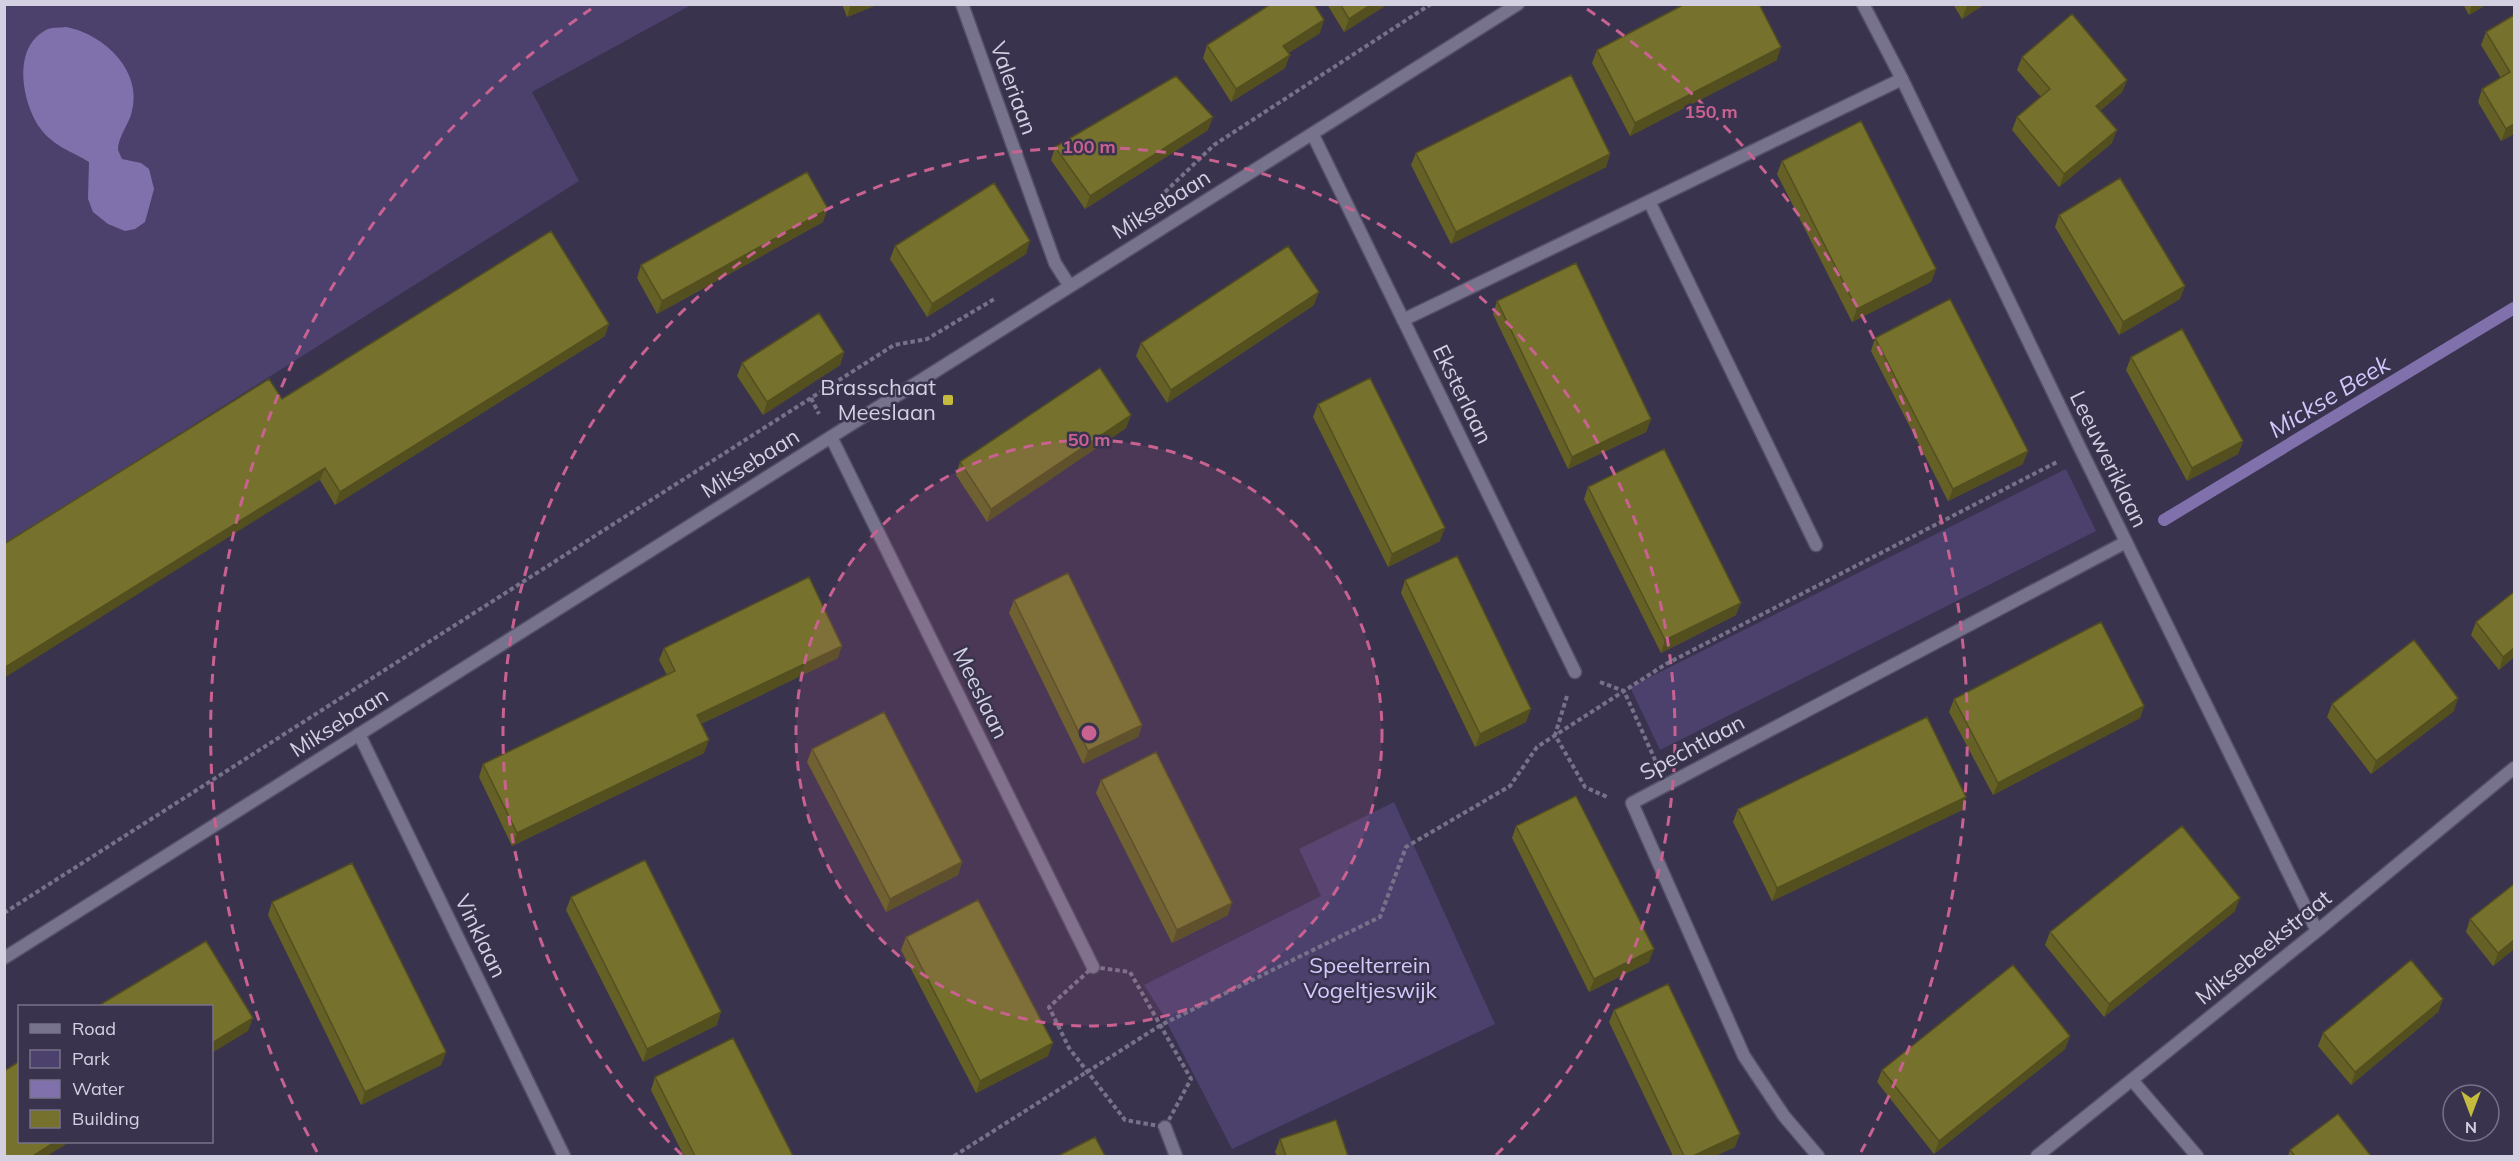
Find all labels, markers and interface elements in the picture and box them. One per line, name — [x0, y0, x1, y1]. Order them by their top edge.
street label: Valeriaan — [984, 38, 1044, 138]
text: 150 m — [1684, 100, 1738, 123]
text: 100 m — [1062, 135, 1116, 158]
street label: Miksebaan — [1107, 163, 1215, 245]
street label: Eksterlaan — [1427, 340, 1499, 448]
water label: Mickse Beek — [2263, 348, 2396, 444]
place label: Brasschaat Meeslaan — [820, 373, 936, 426]
street label: Leeuweriklaan — [2064, 386, 2154, 532]
marker: Brasschaat Meeslaan — [941, 393, 955, 407]
street label: Miksebaan — [696, 422, 804, 504]
text: 50 m — [1068, 428, 1110, 451]
street label: Meeslaan — [947, 643, 1015, 743]
street label: Miksebaan — [285, 681, 393, 763]
street label: Spechtlaan — [1635, 708, 1749, 786]
centre of rings — [1079, 723, 1099, 743]
street label: Miksebeekstraat — [2189, 883, 2337, 1010]
street label: Vinklaan — [449, 890, 513, 982]
park label: Speelterrein Vogeltjeswijk — [1303, 951, 1437, 1004]
legend — [18, 1005, 213, 1143]
text: Road — [72, 1017, 116, 1040]
text: Park — [72, 1047, 111, 1070]
text: Water — [72, 1077, 125, 1100]
north arrow — [2441, 1083, 2501, 1143]
text: Building — [72, 1107, 140, 1130]
text: N — [2465, 1118, 2477, 1138]

